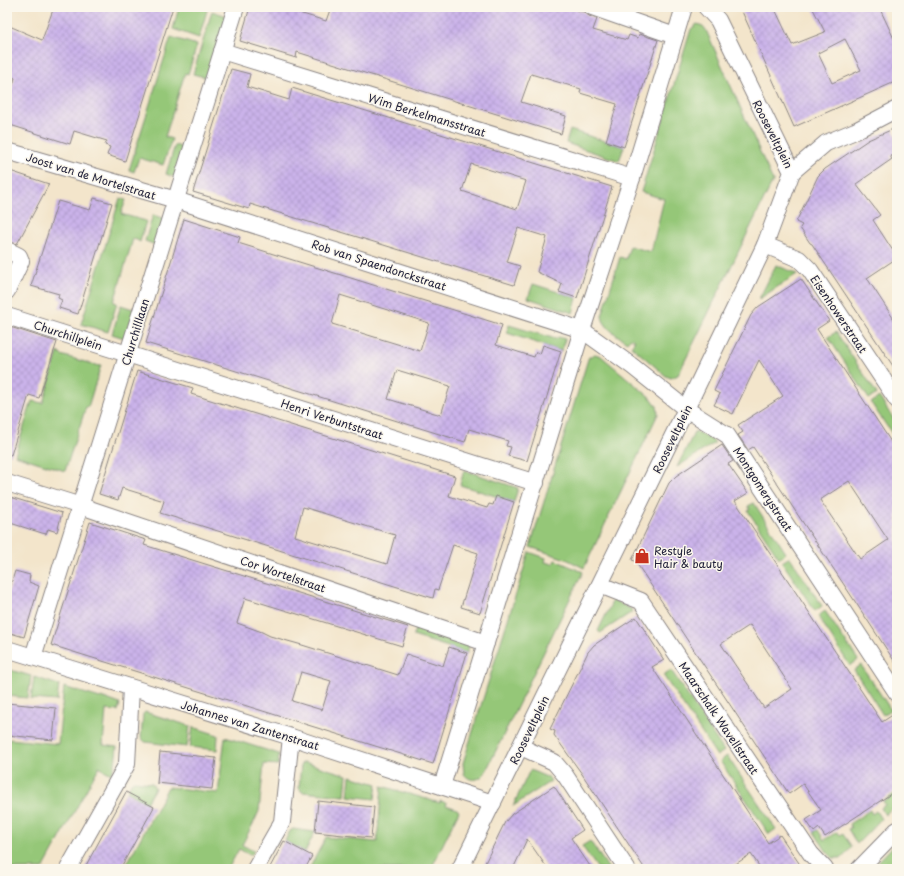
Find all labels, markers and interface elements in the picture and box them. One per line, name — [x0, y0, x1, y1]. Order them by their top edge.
street label: Wim Berkelmansstraat — [366, 89, 488, 141]
street label: Rooseveltplein — [748, 97, 798, 171]
street label: Joost van de Mortelstraat — [24, 148, 159, 204]
street label: Rob van Spaendonckstraat — [310, 235, 449, 295]
street label: Eisenhowerstraat — [807, 272, 872, 357]
street label: Churchilllaan — [117, 296, 153, 368]
street label: Churchillplein — [31, 316, 105, 354]
street label: Henri Verbuntstraat — [279, 394, 386, 444]
street label: Rooseveltplein — [648, 402, 696, 476]
street label: Montgomerystraat — [729, 443, 797, 535]
place label: Restyle Hair & bauty — [654, 542, 723, 572]
shop icon: Restyle Hair & bauty — [633, 547, 651, 565]
street label: Cor Wortelstraat — [238, 551, 329, 597]
street label: Maarschalk Wavellstraat — [675, 658, 763, 778]
street label: Rooseveltplein — [505, 693, 553, 767]
street label: Johannes van Zantenstraat — [179, 696, 322, 754]

